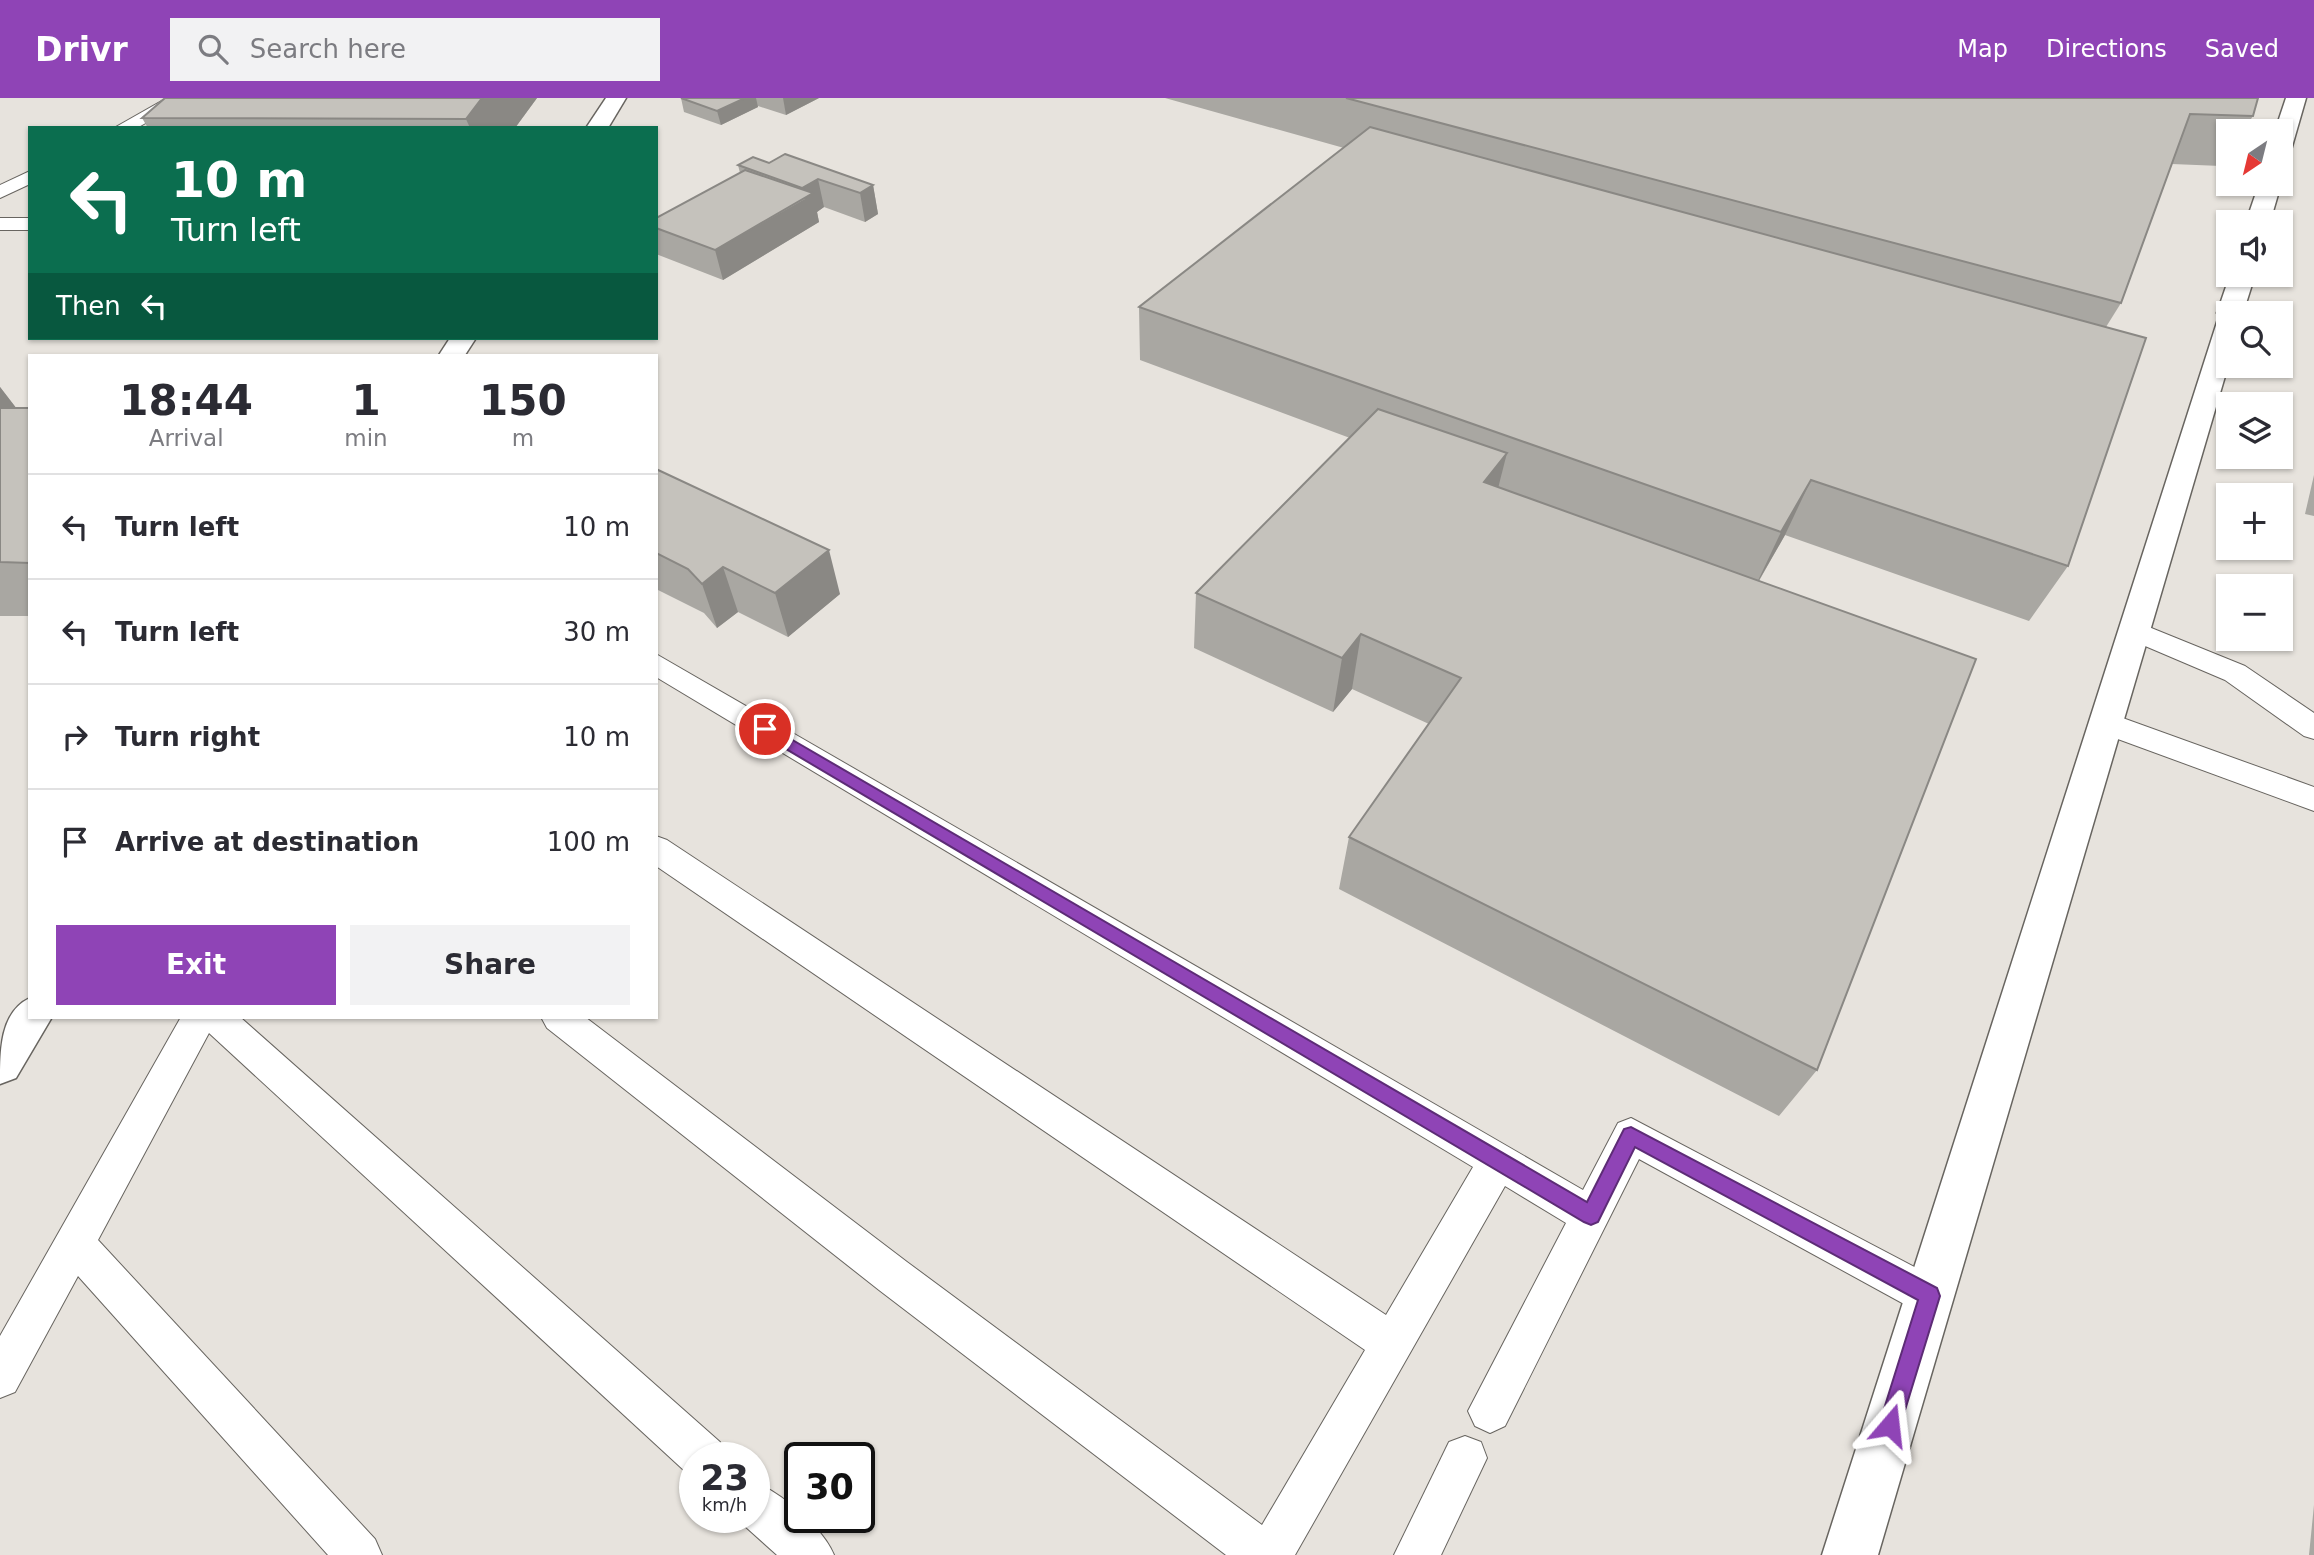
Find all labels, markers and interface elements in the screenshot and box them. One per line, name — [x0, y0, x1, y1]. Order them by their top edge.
search box — [170, 18, 660, 81]
text: Drivr — [35, 30, 128, 69]
icon: search — [194, 30, 232, 68]
text: Search here — [250, 34, 406, 64]
text: Map — [1957, 35, 2008, 63]
text: Directions — [2046, 35, 2167, 63]
text: Saved — [2205, 35, 2279, 63]
north arrow — [2216, 119, 2292, 196]
map controls — [2216, 119, 2293, 651]
text: 10 m — [171, 152, 307, 209]
icon: left — [56, 154, 147, 245]
button: sound — [2216, 210, 2293, 287]
text: Turn left — [171, 211, 301, 249]
icon: left — [135, 287, 173, 325]
text: Then — [56, 291, 121, 321]
button: search — [2216, 301, 2293, 378]
text: 18:44 — [119, 376, 253, 425]
text: 1 — [351, 376, 381, 425]
text: 150 — [479, 376, 567, 425]
button: layers — [2216, 392, 2293, 469]
text: Arrival — [149, 425, 224, 451]
text: min — [344, 425, 388, 451]
text: m — [512, 425, 534, 451]
button: + — [2216, 483, 2293, 560]
icon: left — [56, 508, 94, 546]
text: Turn left — [115, 512, 239, 542]
text: 10 m — [563, 512, 630, 542]
button: − — [2216, 574, 2293, 651]
icon: left — [56, 613, 94, 651]
text: Turn left — [115, 617, 239, 647]
text: 30 m — [563, 617, 630, 647]
pin — [735, 699, 795, 759]
icon: arrive — [746, 710, 784, 748]
icon: right — [56, 718, 94, 756]
text: Turn right — [115, 722, 260, 752]
text: 10 m — [563, 722, 630, 752]
icon: arrive — [56, 823, 94, 861]
text: Arrive at destination — [115, 827, 419, 857]
text: 100 m — [547, 827, 630, 857]
button: Exit — [56, 925, 336, 1005]
button: Share — [350, 925, 630, 1005]
position arrow — [1853, 1388, 1927, 1462]
speed limit sign: 30 — [784, 1442, 875, 1533]
text: 23 — [700, 1458, 749, 1498]
text: km/h — [702, 1494, 747, 1515]

